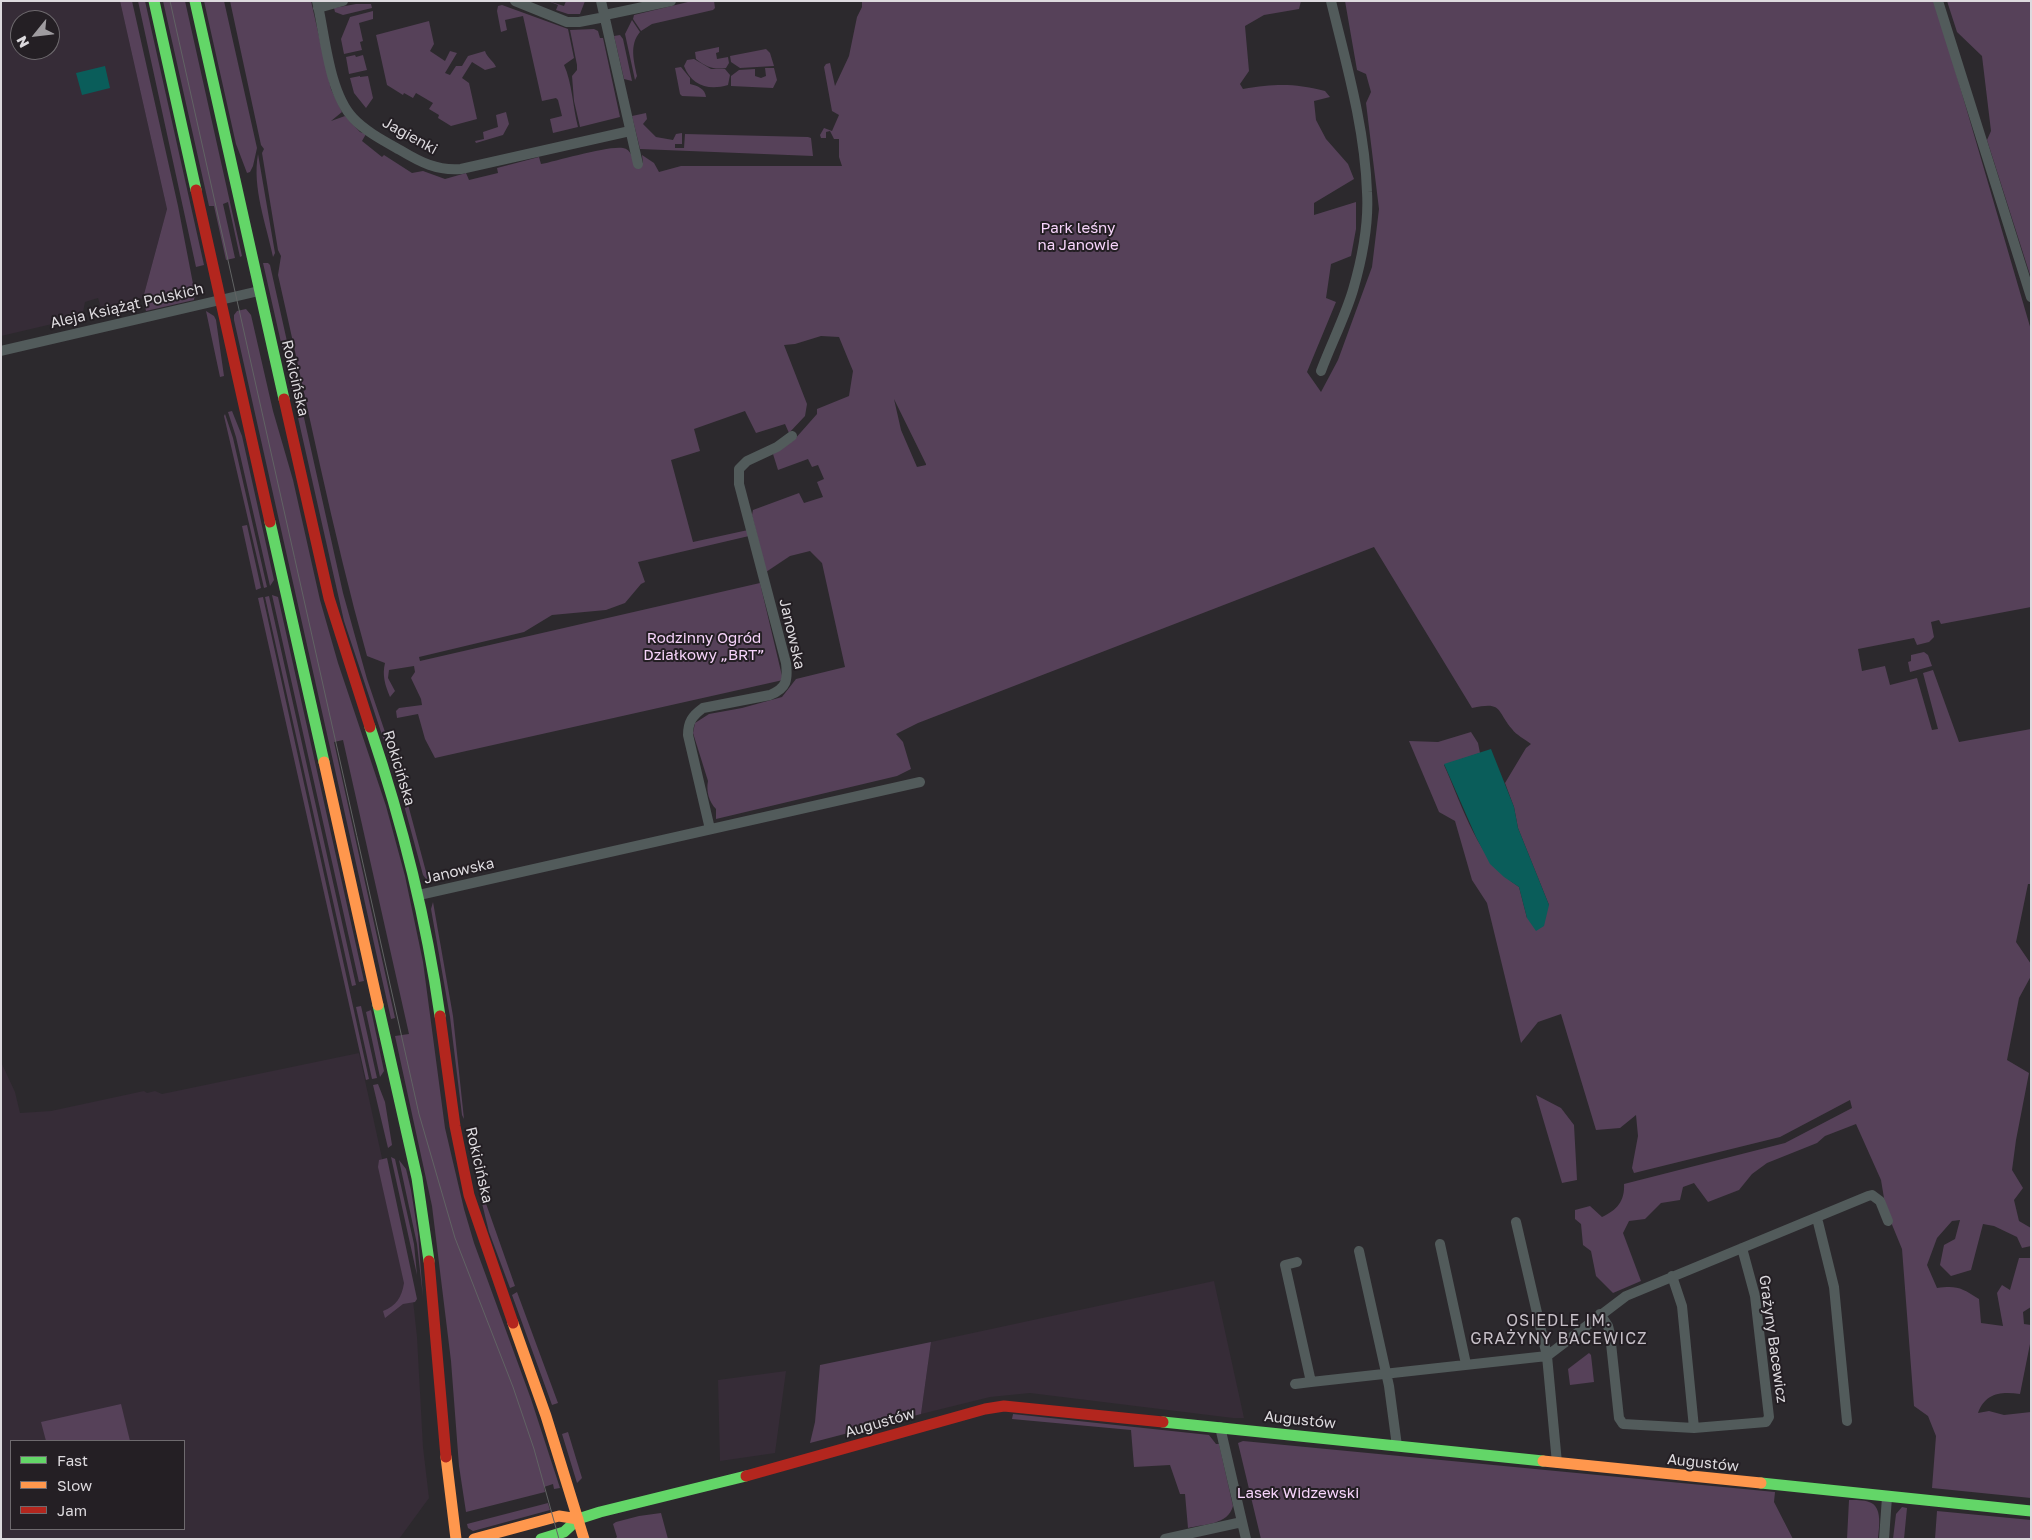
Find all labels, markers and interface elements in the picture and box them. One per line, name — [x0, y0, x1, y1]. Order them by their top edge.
north arrow — [10, 10, 60, 60]
text: N — [12, 33, 32, 51]
street label: Jagienki — [379, 113, 441, 159]
park label: Park leśny na Janowie — [1037, 219, 1119, 254]
street label: Aleja Książąt Polskich — [48, 280, 206, 332]
street label: Rokicińska — [277, 338, 313, 418]
street label: Janowska — [775, 597, 809, 671]
park label: Rodzinny Ogród Działkowy „BRT” — [643, 629, 765, 664]
street label: Rokicińska — [379, 728, 419, 808]
street label: Janowska — [422, 854, 496, 888]
street label: Rokicińska — [461, 1125, 497, 1205]
street label: Grażyny Bacewicz — [1755, 1274, 1791, 1404]
district label: OSIEDLE IM. GRAŻYNY BACEWICZ — [1468, 1311, 1650, 1349]
street label: Augustów — [843, 1404, 917, 1442]
street label: Augustów — [1263, 1407, 1337, 1433]
legend — [10, 1440, 185, 1530]
street label: Augustów — [1666, 1450, 1740, 1476]
text: Fast — [57, 1451, 88, 1469]
text: Slow — [57, 1476, 92, 1494]
park label: Lasek Widzewski — [1237, 1484, 1359, 1502]
text: Jam — [57, 1501, 87, 1519]

